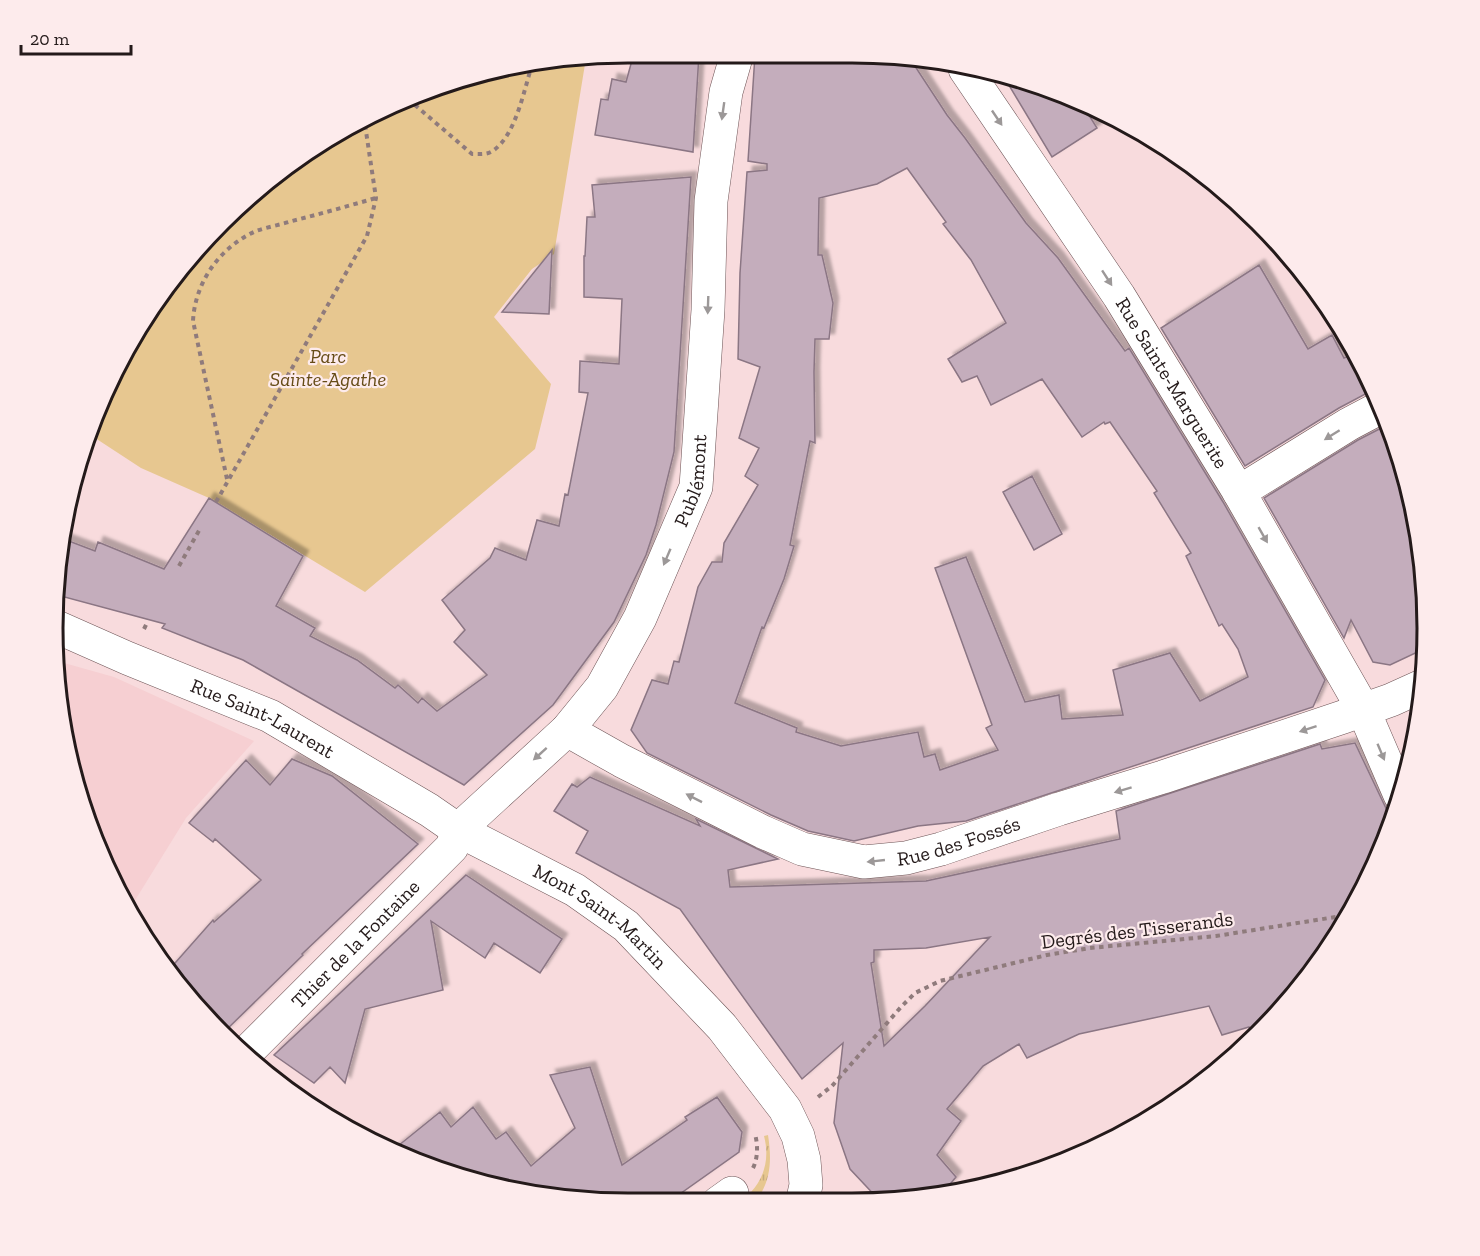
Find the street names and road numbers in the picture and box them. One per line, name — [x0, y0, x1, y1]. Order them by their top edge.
street label: Rue Sainte-Marguerite — [1111, 293, 1234, 473]
street label: Publémont — [669, 433, 712, 530]
street label: Rue Saint-Laurent — [187, 673, 339, 764]
street label: Rue des Fossés — [896, 811, 1023, 871]
street label: Mont Saint-Martin — [529, 859, 673, 974]
street label: Thier de la Fontaine — [286, 874, 425, 1013]
street label: Degrés des Tisserands — [1040, 906, 1234, 954]

